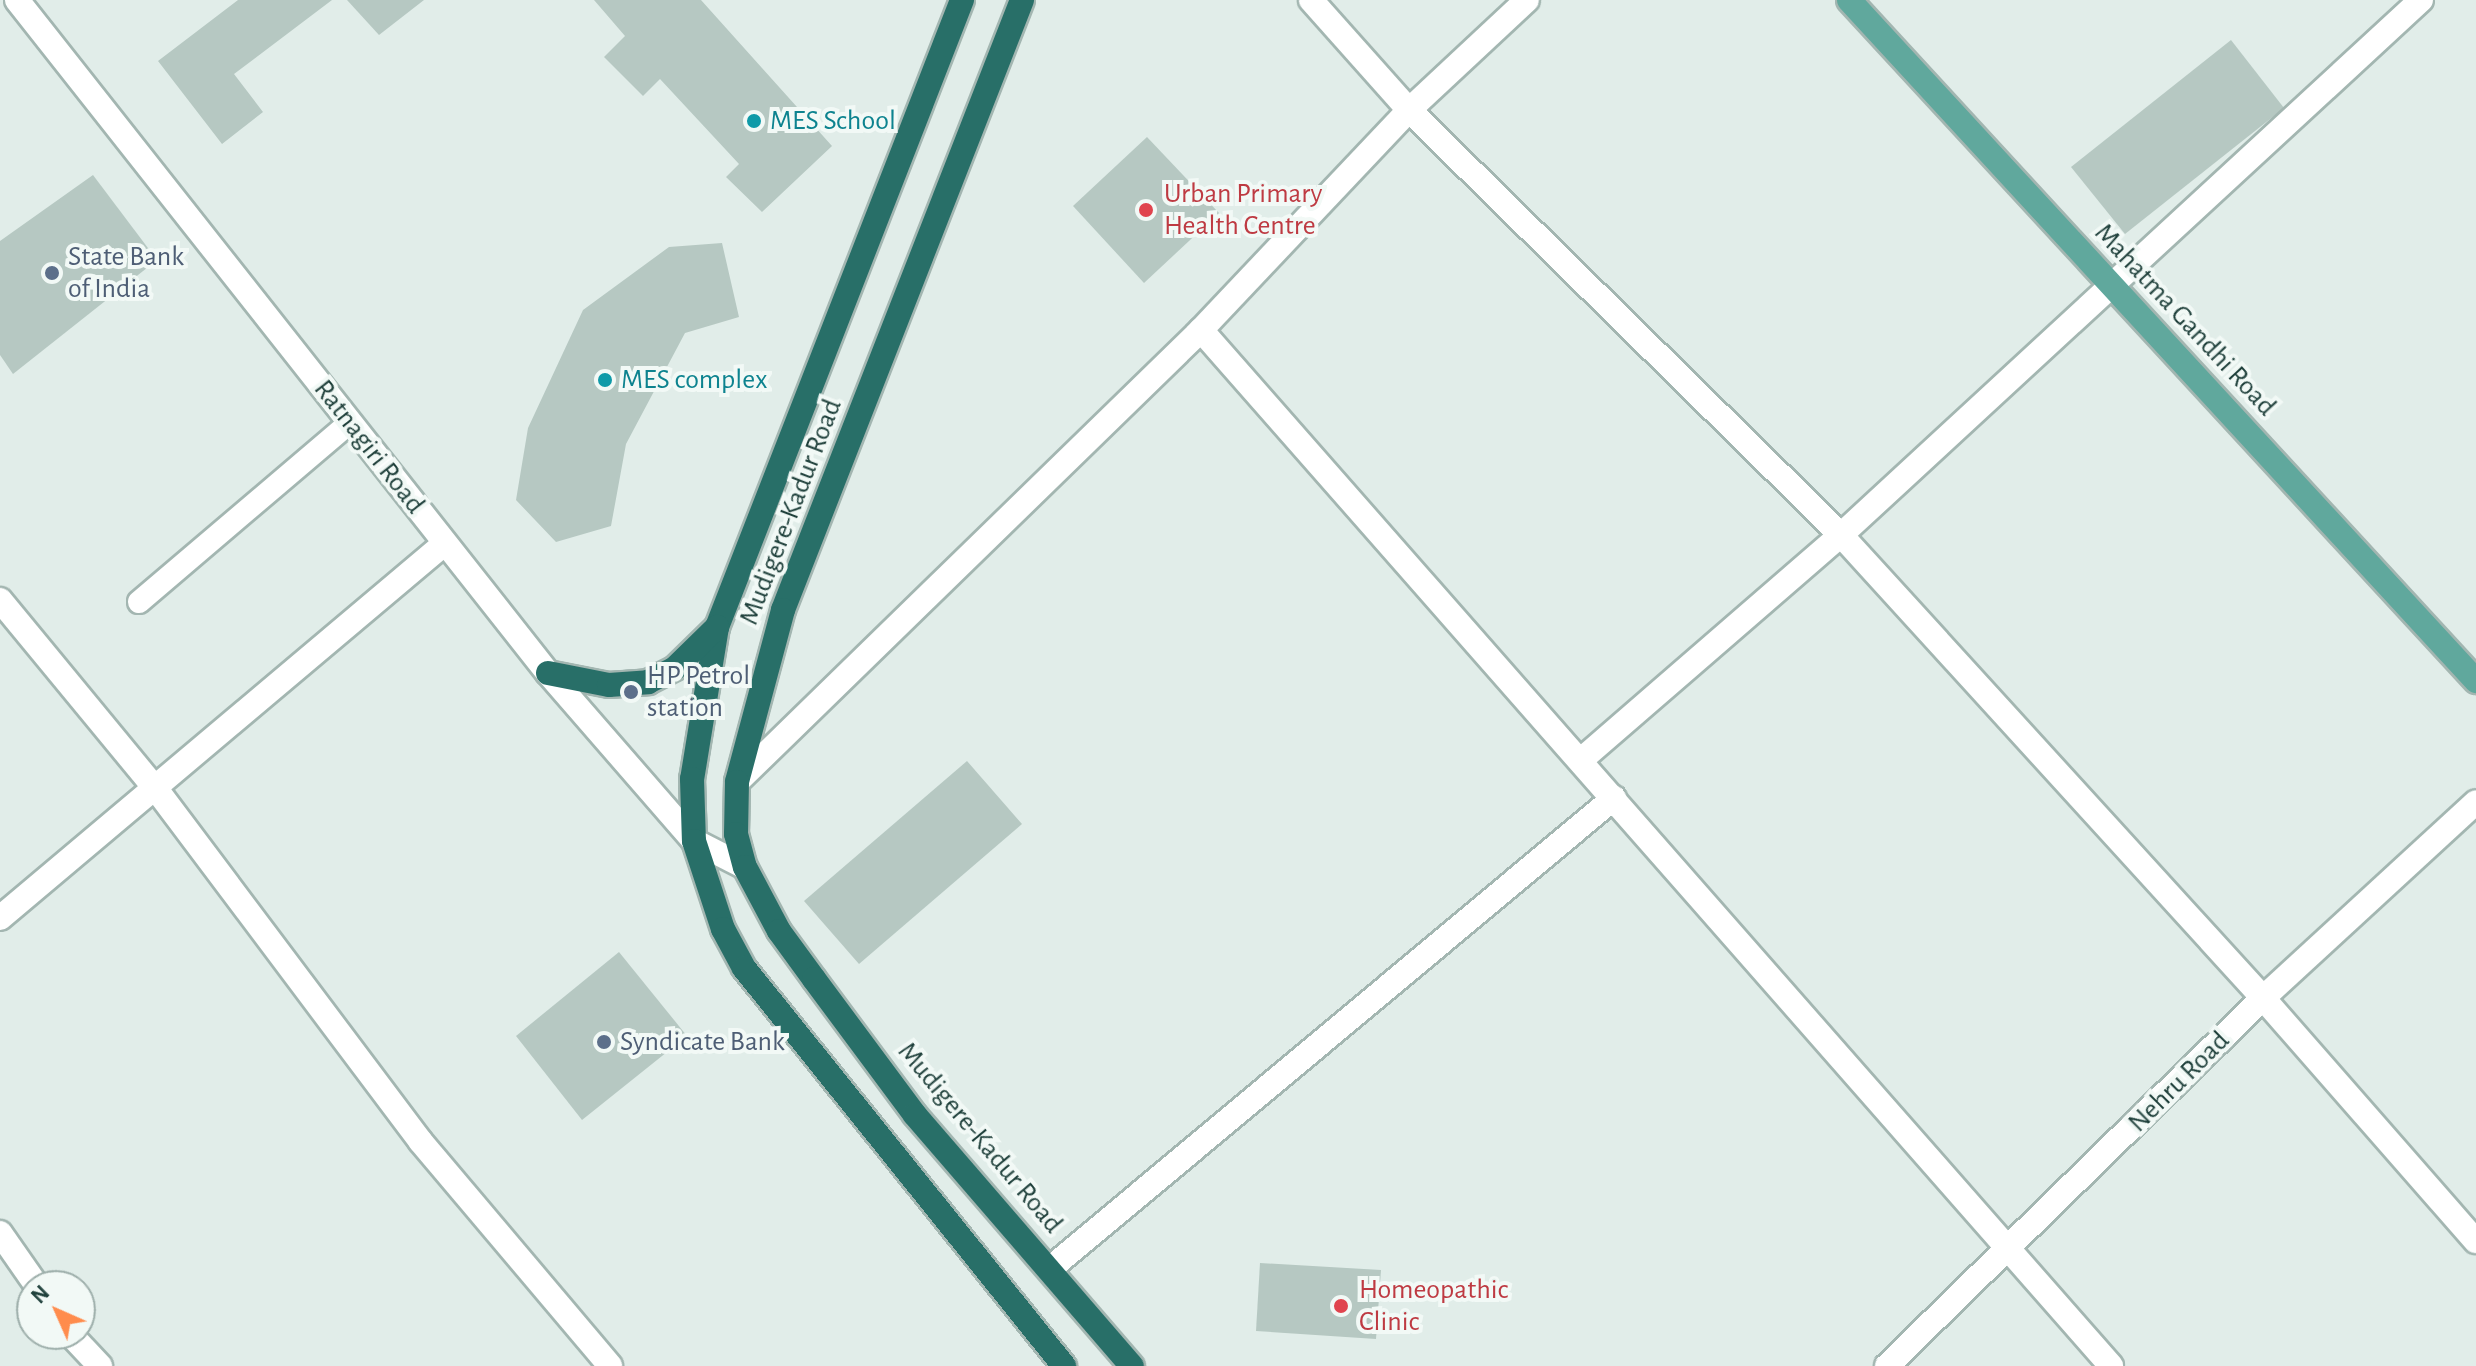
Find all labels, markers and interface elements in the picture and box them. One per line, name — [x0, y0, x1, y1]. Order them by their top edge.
place label: MES School — [770, 104, 896, 138]
marker: MES School — [745, 112, 763, 130]
place label: Urban Primary Health Centre — [1164, 177, 1323, 243]
marker: Urban Primary Health Centre — [1135, 199, 1157, 221]
street label: Mahatma Gandhi Road — [2087, 217, 2283, 423]
place label: State Bank of India — [68, 240, 184, 306]
marker: State Bank of India — [43, 264, 61, 282]
place label: MES complex — [621, 363, 767, 397]
marker: MES complex — [596, 371, 614, 389]
street label: Ratnagiri Road — [306, 373, 432, 521]
street label: Mudigere-Kadur Road — [732, 394, 850, 630]
place label: HP Petrol station — [647, 659, 750, 725]
marker: HP Petrol station — [622, 683, 640, 701]
street label: Nehru Road — [2121, 1024, 2237, 1140]
place label: Syndicate Bank — [620, 1025, 785, 1059]
marker: Syndicate Bank — [595, 1033, 613, 1051]
street label: Mudigere-Kadur Road — [890, 1036, 1070, 1240]
north arrow — [16, 1270, 96, 1350]
place label: Homeopathic Clinic — [1359, 1273, 1508, 1339]
text: N — [27, 1281, 54, 1308]
marker: Homeopathic Clinic — [1330, 1295, 1352, 1317]

